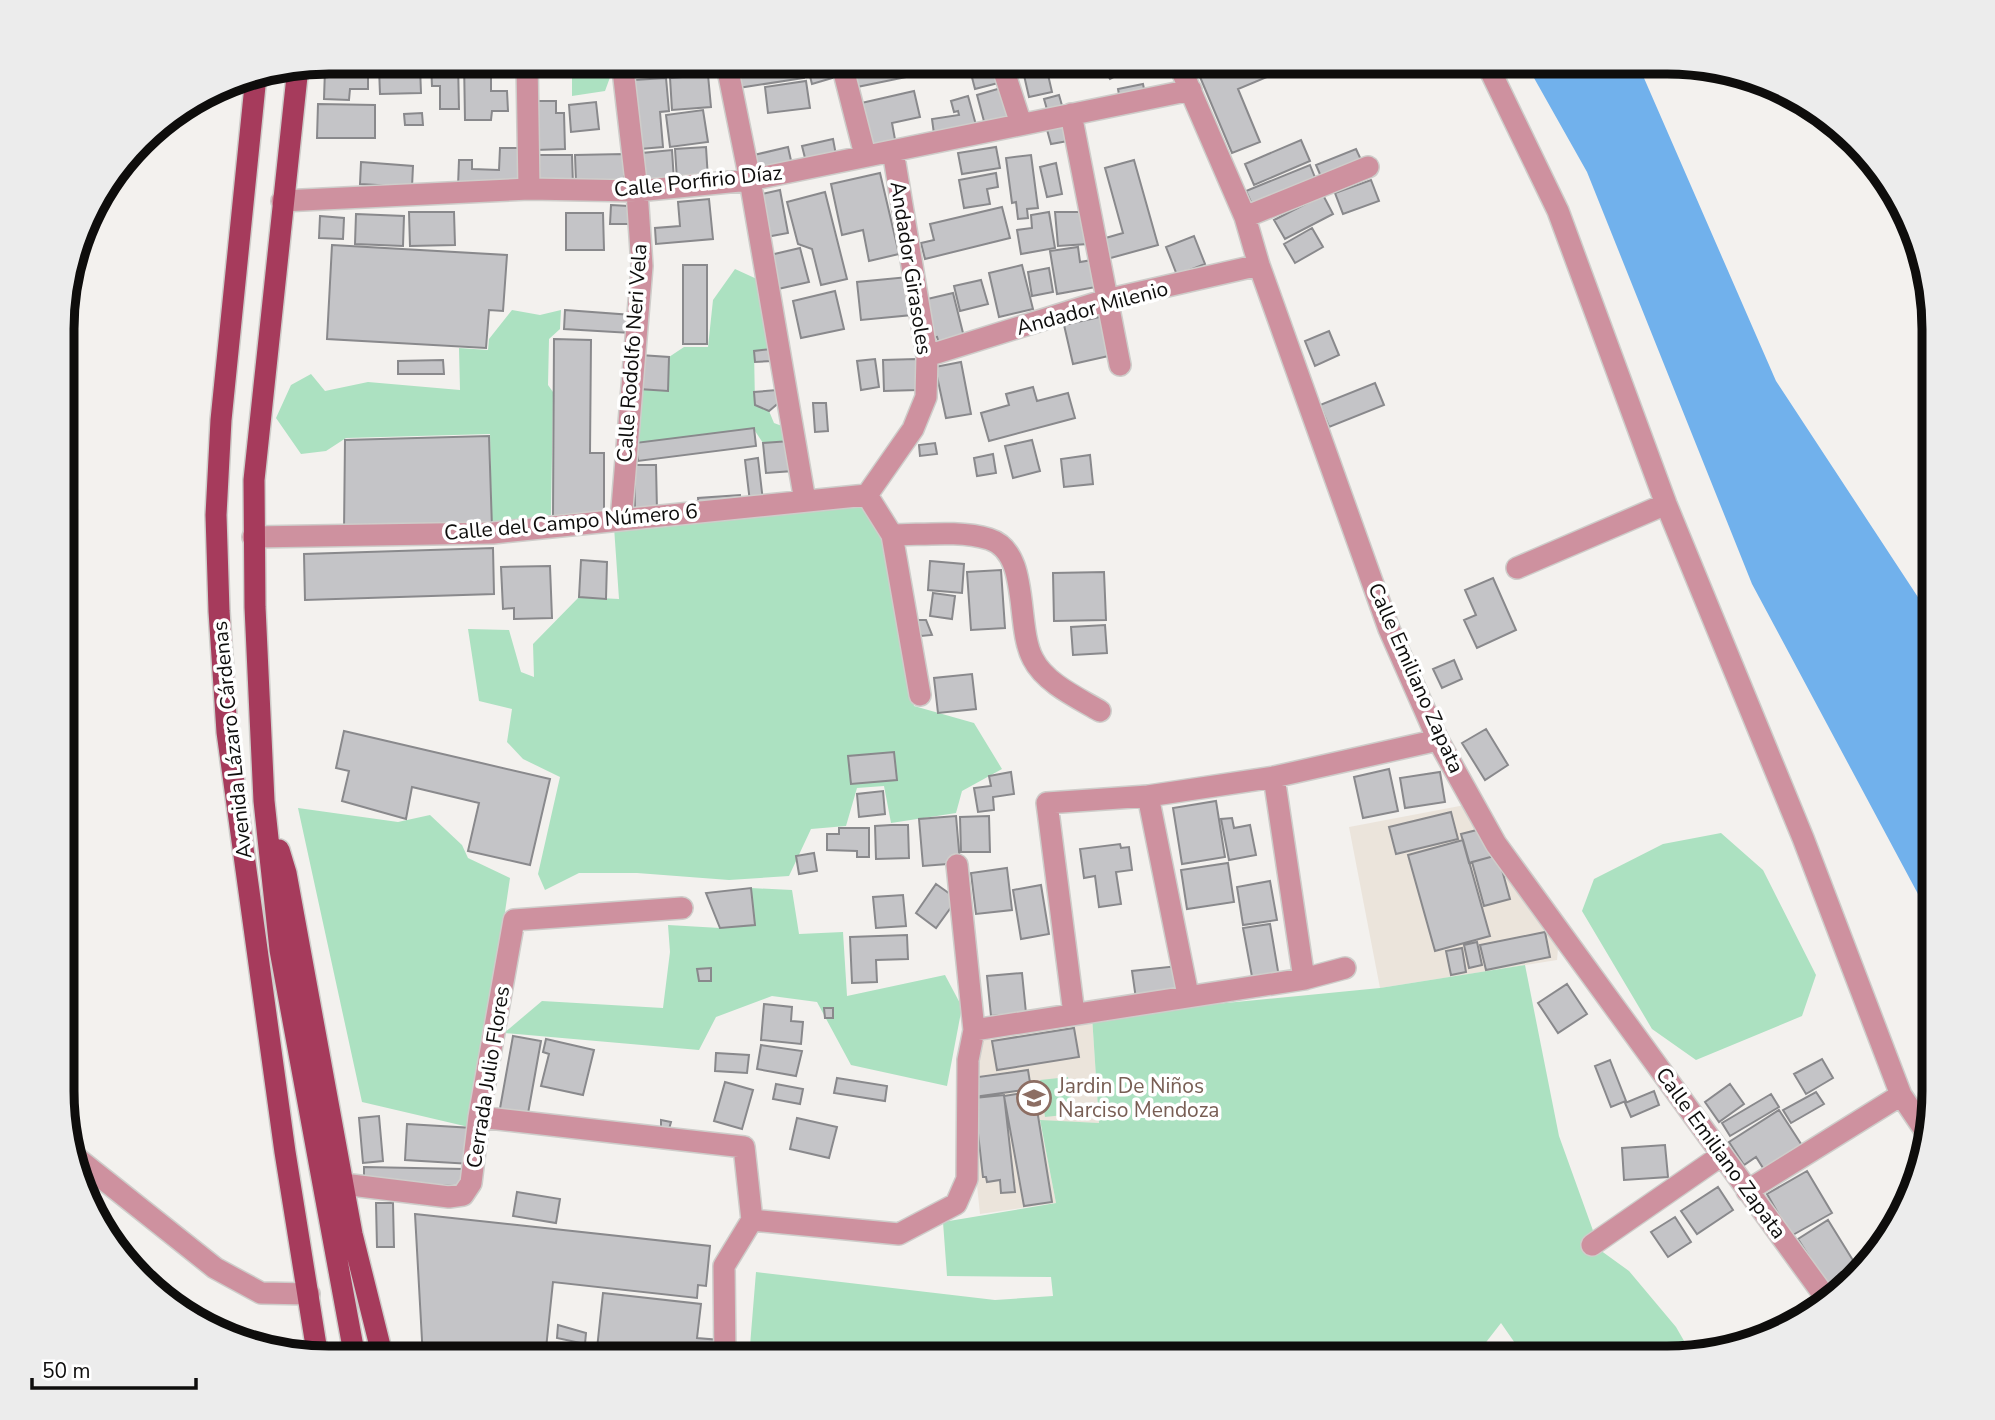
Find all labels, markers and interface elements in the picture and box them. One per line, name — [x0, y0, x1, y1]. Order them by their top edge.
street label: Calle Porfirio Díaz — [613, 158, 784, 204]
street label: Andador Girasoles — [883, 179, 939, 357]
street label: Calle Rodolfo Neri Vela — [610, 243, 654, 463]
street label: Andador Milenio — [1013, 274, 1171, 342]
street label: Calle del Campo Número 6 — [443, 497, 699, 547]
street label: Calle Emiliano Zapata — [1361, 579, 1471, 777]
street label: Avenida Lázaro Cárdenas — [206, 620, 258, 860]
street label: Cerrada Julio Flores — [460, 984, 516, 1170]
street label: Calle Emiliano Zapata — [1649, 1062, 1793, 1244]
place label: Jardin De Niños Narciso Mendoza — [1057, 1072, 1219, 1124]
school or university icon: Jardin De Niños Narciso Mendoza — [1015, 1079, 1053, 1117]
scale bar — [32, 1346, 196, 1390]
text: 50 m — [42, 1357, 91, 1385]

